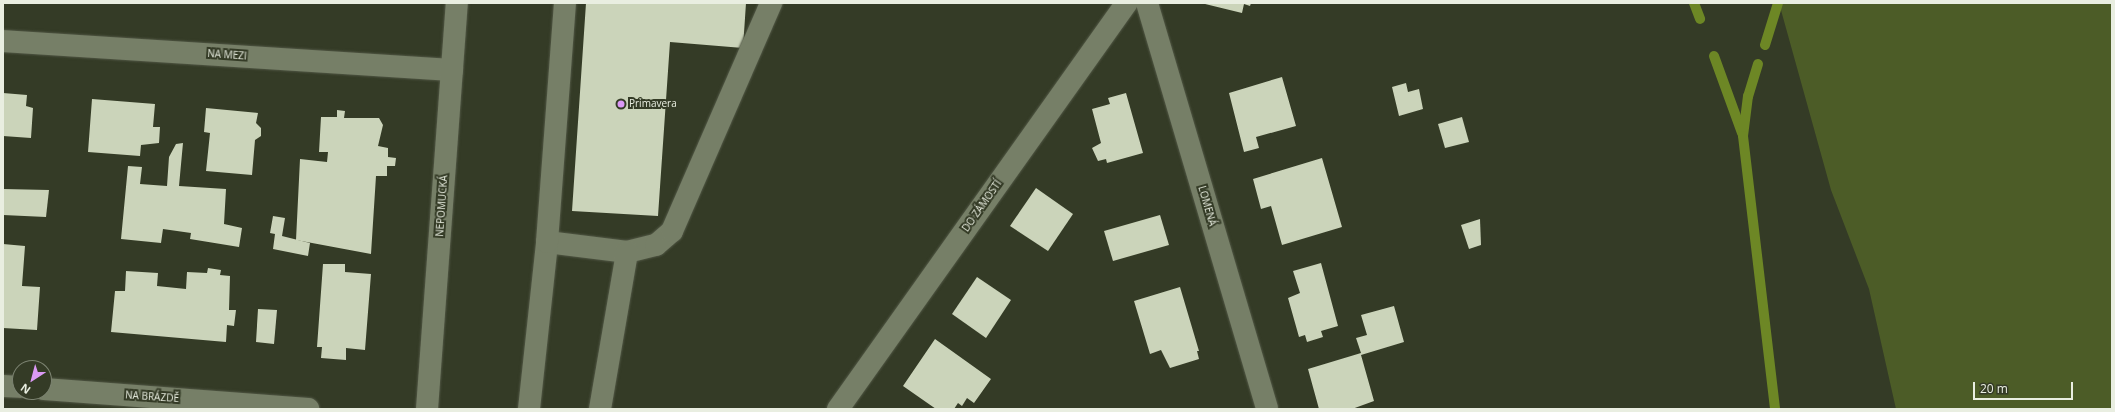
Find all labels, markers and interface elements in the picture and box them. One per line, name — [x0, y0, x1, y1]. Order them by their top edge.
street label: NA MEZI — [207, 48, 247, 62]
place label: Primavera — [629, 98, 677, 110]
marker: Primavera — [616, 99, 626, 109]
street label: NEPOMUCKÁ — [434, 175, 450, 237]
street label: DO ZÁMOSTÍ — [960, 178, 1004, 234]
street label: LOMENÁ — [1196, 184, 1218, 228]
north arrow — [12, 360, 52, 400]
scale bar — [1975, 374, 2075, 400]
text: 20 m — [1980, 380, 2008, 397]
text: N — [17, 381, 33, 398]
street label: NA BRÁZDĚ — [125, 389, 179, 405]

